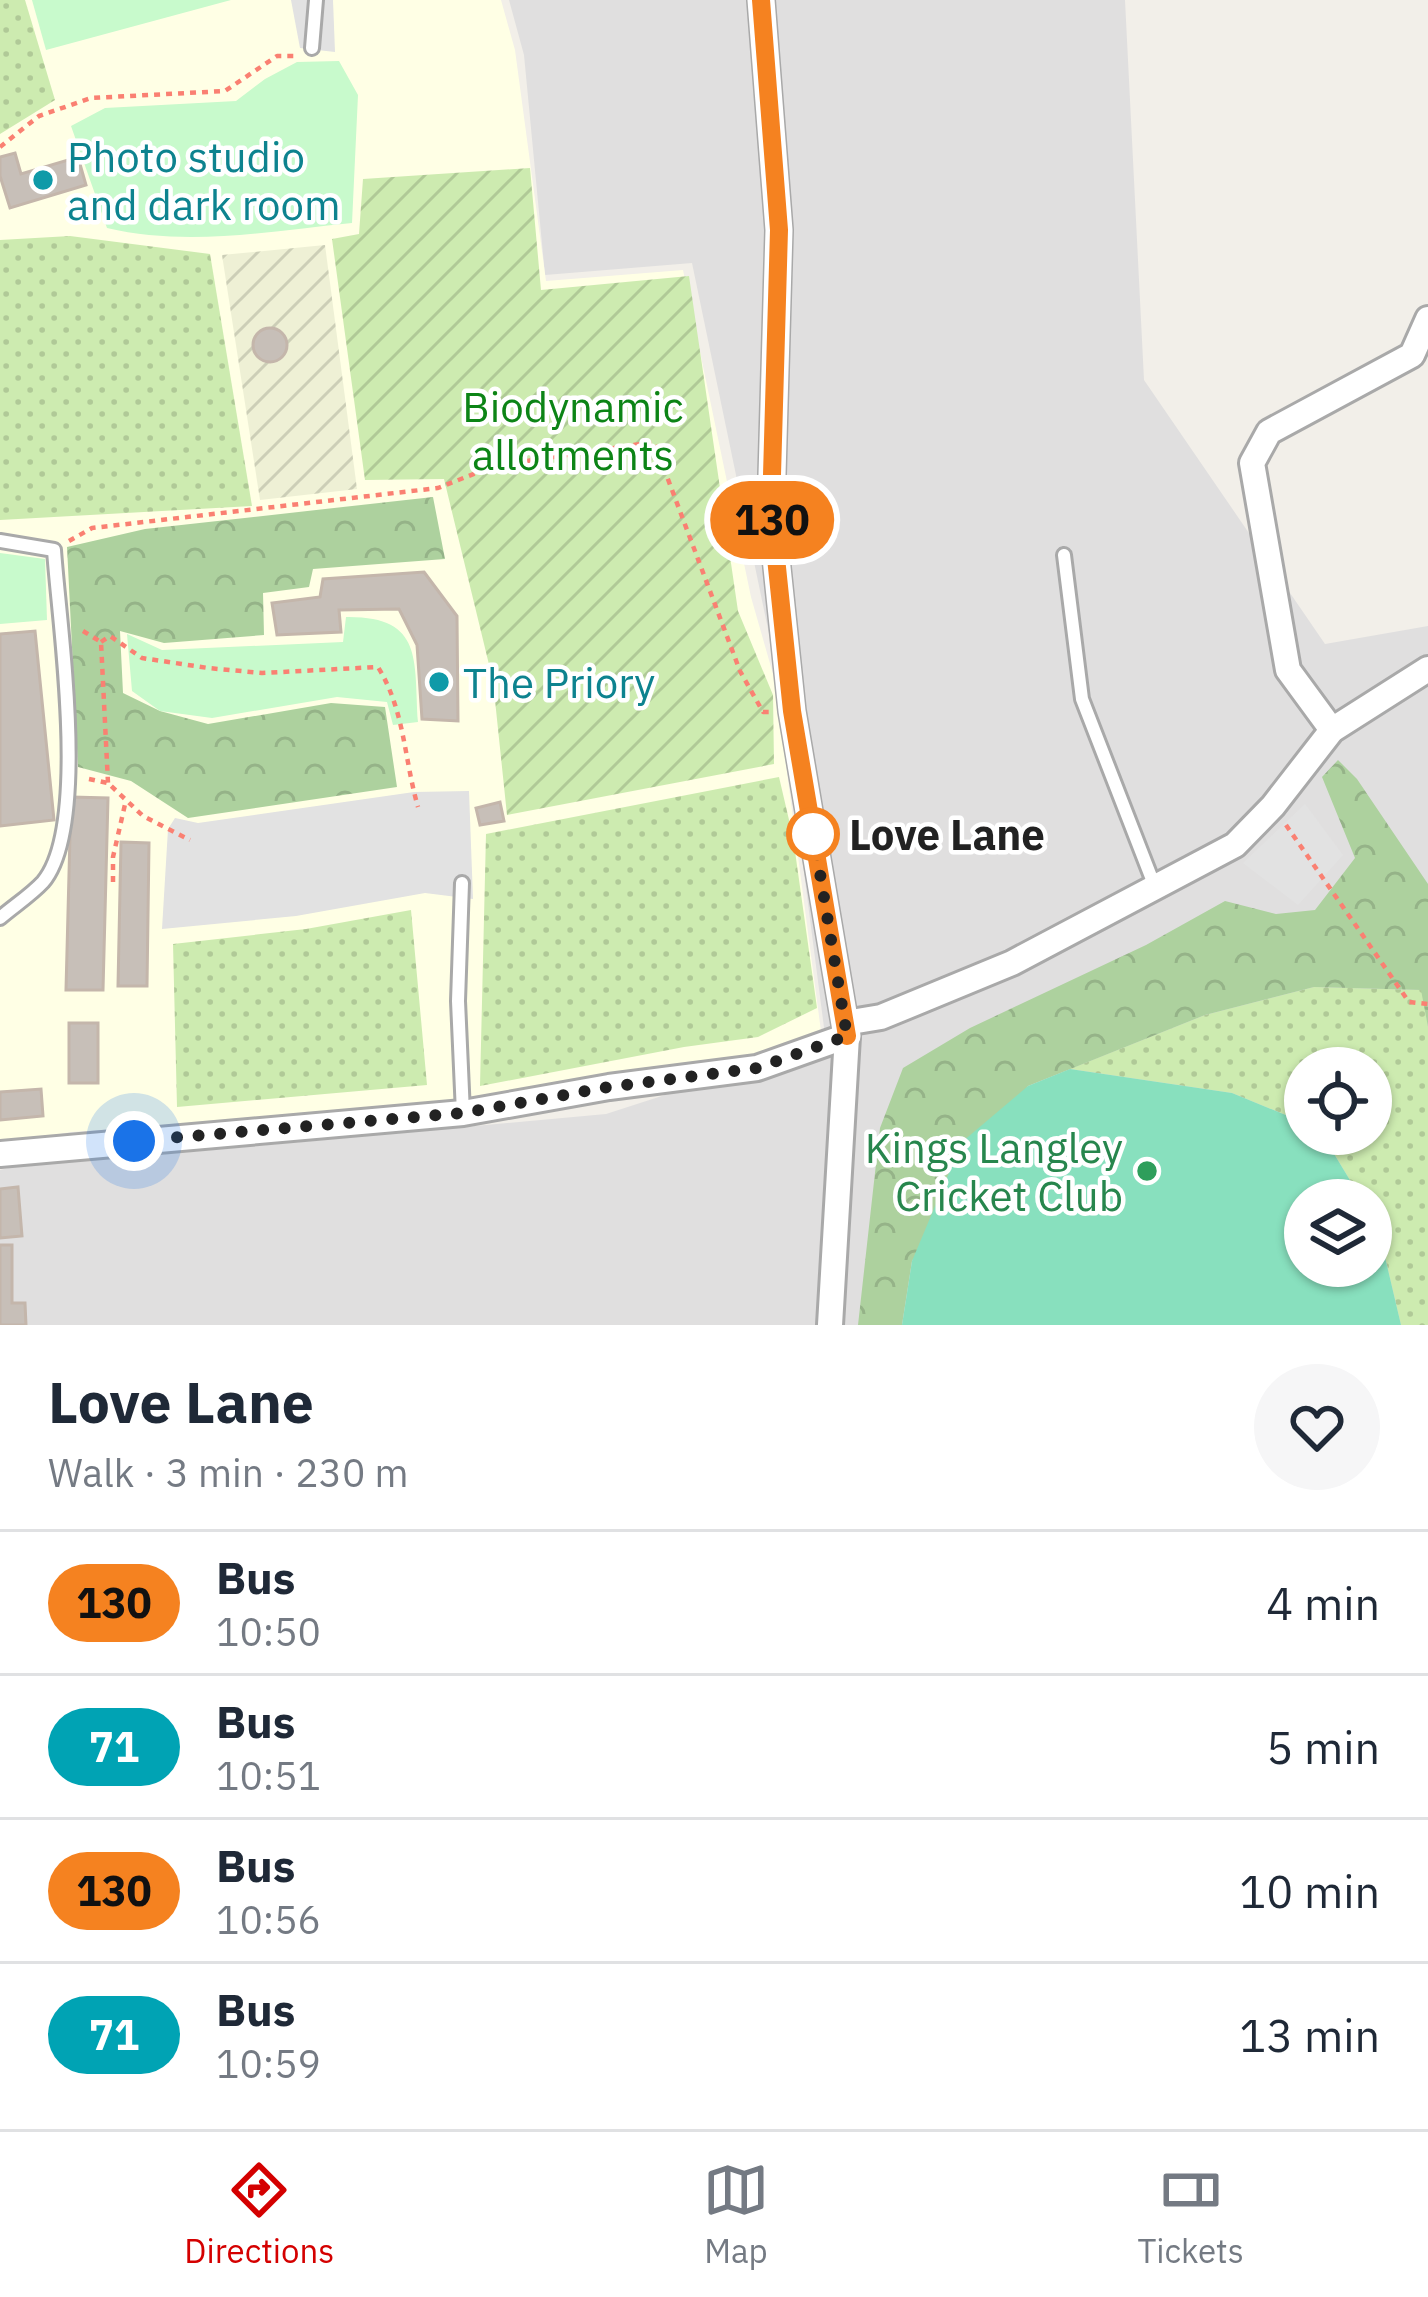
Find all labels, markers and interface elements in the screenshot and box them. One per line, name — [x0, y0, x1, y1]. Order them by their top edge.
place label: Photo studio and dark room — [67, 129, 341, 232]
marker: Photo studio and dark room — [30, 167, 56, 193]
park label: Biodynamic allotments — [462, 379, 684, 482]
line badge: 130 — [703, 481, 841, 559]
text: 130 — [734, 492, 810, 547]
place label: The Priory — [463, 655, 655, 710]
marker: The Priory — [426, 669, 452, 695]
place label: Love Lane — [849, 807, 1045, 862]
marker: Love Lane — [788, 809, 838, 859]
map controls — [1284, 1047, 1392, 1287]
button: locate — [1284, 1047, 1392, 1155]
your location — [104, 1111, 164, 1171]
place label: Kings Langley Cricket Club — [865, 1120, 1123, 1223]
marker: Kings Langley Cricket Club — [1134, 1158, 1160, 1184]
button: layers — [1284, 1179, 1392, 1287]
button: heart — [1254, 1364, 1380, 1490]
text: Love Lane — [48, 1365, 314, 1439]
text: Walk · 3 min · 230 m — [48, 1447, 409, 1498]
text: Bus — [216, 1548, 296, 1606]
text: 4 min — [1266, 1574, 1380, 1632]
text: 130 — [76, 1575, 152, 1630]
text: 10:50 — [216, 1606, 321, 1657]
text: Bus — [216, 1692, 296, 1750]
text: 5 min — [1266, 1718, 1380, 1776]
text: 71 — [89, 1719, 139, 1774]
text: 10:51 — [216, 1750, 321, 1801]
text: Bus — [216, 1836, 296, 1894]
text: 10 min — [1239, 1862, 1380, 1920]
text: 130 — [76, 1863, 152, 1918]
text: 10:56 — [216, 1894, 321, 1945]
text: Bus — [216, 1980, 296, 2038]
text: 13 min — [1239, 2006, 1380, 2064]
text: 71 — [89, 2007, 139, 2062]
text: 10:59 — [216, 2038, 321, 2089]
tab: Directions — [184, 2157, 334, 2272]
tab: Map — [703, 2157, 769, 2272]
tab: Tickets — [1137, 2157, 1244, 2272]

